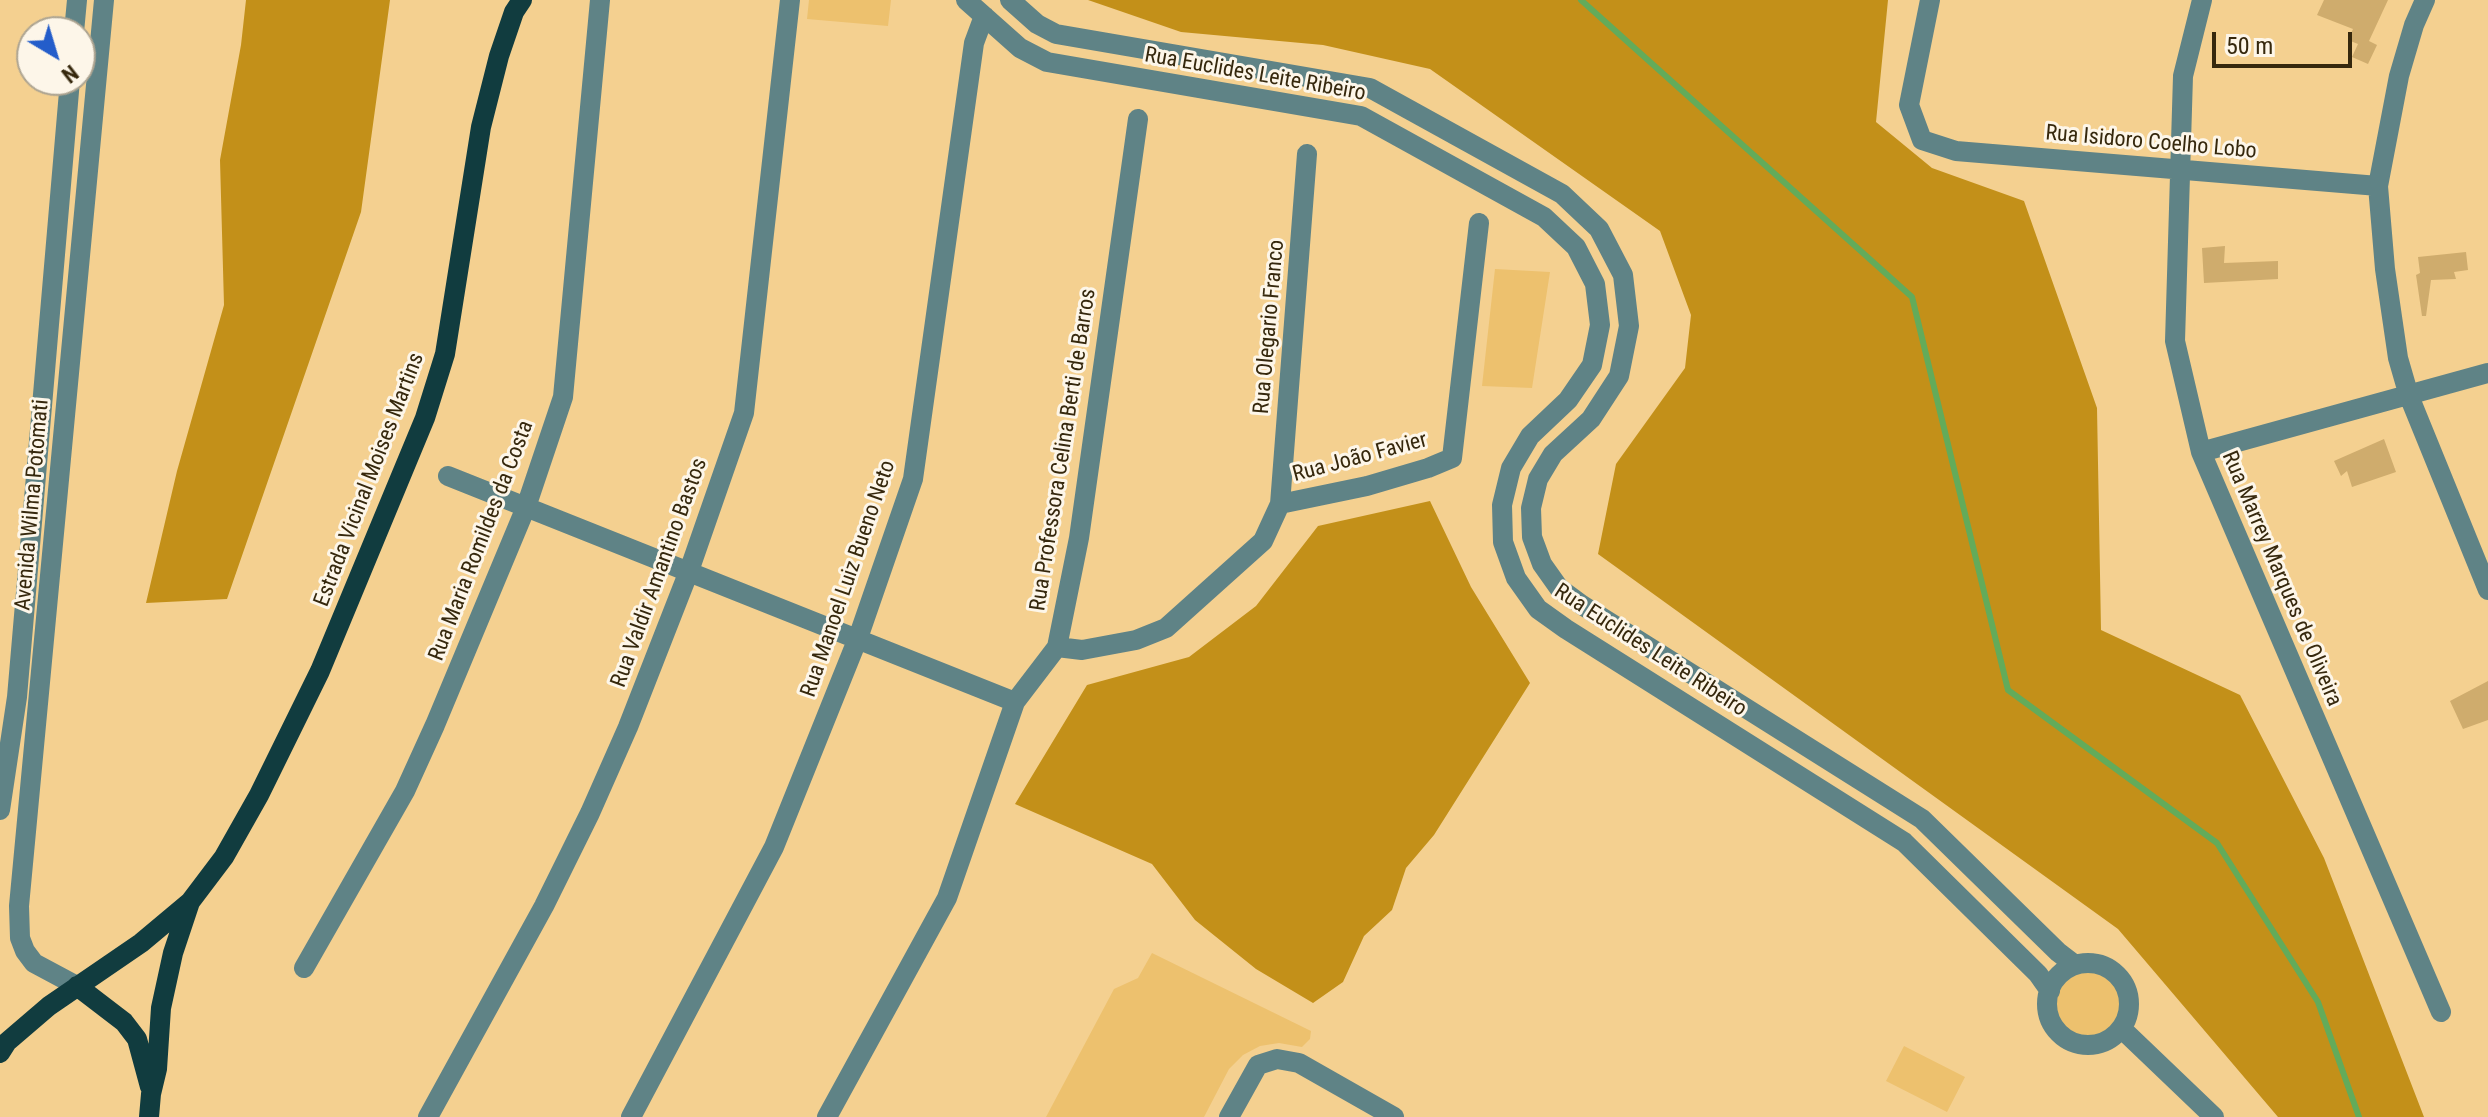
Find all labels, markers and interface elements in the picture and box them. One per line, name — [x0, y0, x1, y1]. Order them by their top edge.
north arrow — [16, 16, 96, 96]
scale bar — [2216, 16, 2356, 66]
text: 50 m — [2226, 32, 2273, 60]
street label: Rua Euclides Leite Ribeiro — [1142, 43, 1368, 107]
text: N — [57, 60, 83, 88]
street label: Rua Isidoro Coelho Lobo — [2044, 121, 2258, 165]
street label: Rua Olegario Franco — [1249, 239, 1291, 415]
street label: Rua Professora Celina Berti de Barros — [1025, 287, 1103, 613]
street label: Estrada Vicinal Moises Martins — [309, 349, 431, 611]
street label: Avenida Wilma Potomati — [11, 398, 55, 612]
street label: Rua Maria Romildes da Costa — [424, 417, 540, 665]
street label: Rua João Favier — [1290, 427, 1430, 489]
street label: Rua Marrey Marques de Oliveira — [2215, 448, 2347, 710]
street label: Rua Valdir Amantino Bastos — [606, 455, 714, 691]
street label: Rua Manoel Luiz Bueno Neto — [796, 457, 902, 701]
street label: Rua Euclides Leite Ribeiro — [1549, 579, 1751, 723]

